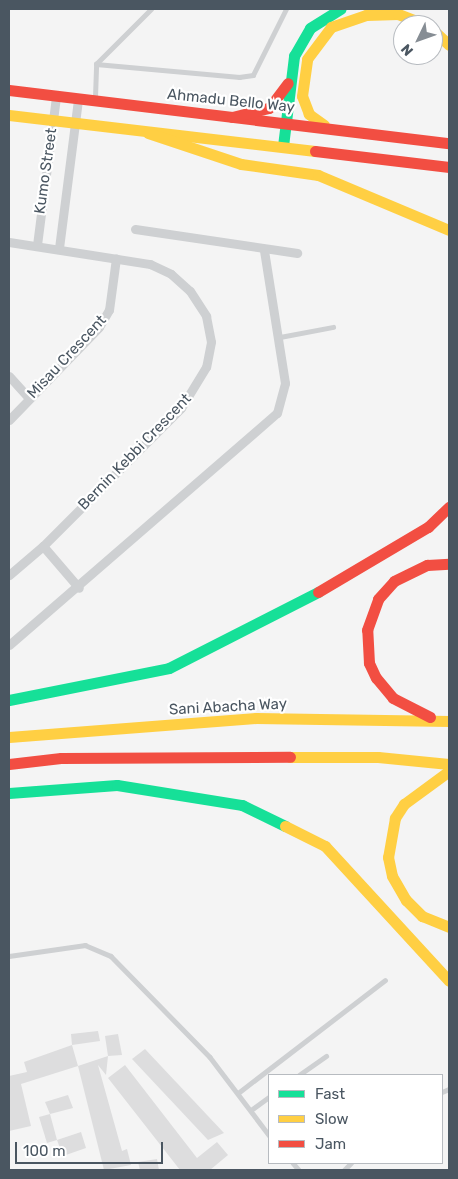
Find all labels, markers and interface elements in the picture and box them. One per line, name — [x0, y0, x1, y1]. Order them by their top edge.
north arrow — [393, 15, 443, 65]
text: N — [398, 40, 417, 59]
street label: Ahmadu Bello Way — [166, 85, 296, 117]
street label: Kumo Street — [31, 127, 61, 215]
street label: Misau Crescent — [24, 312, 110, 402]
street label: Bernin Kebbi Crescent — [75, 390, 195, 514]
street label: Sani Abacha Way — [168, 695, 288, 719]
legend — [268, 1074, 443, 1164]
text: Fast — [315, 1085, 345, 1103]
text: Slow — [315, 1110, 348, 1128]
scale bar — [18, 1132, 165, 1164]
text: Jam — [315, 1135, 346, 1153]
text: 100 m — [23, 1142, 65, 1160]

